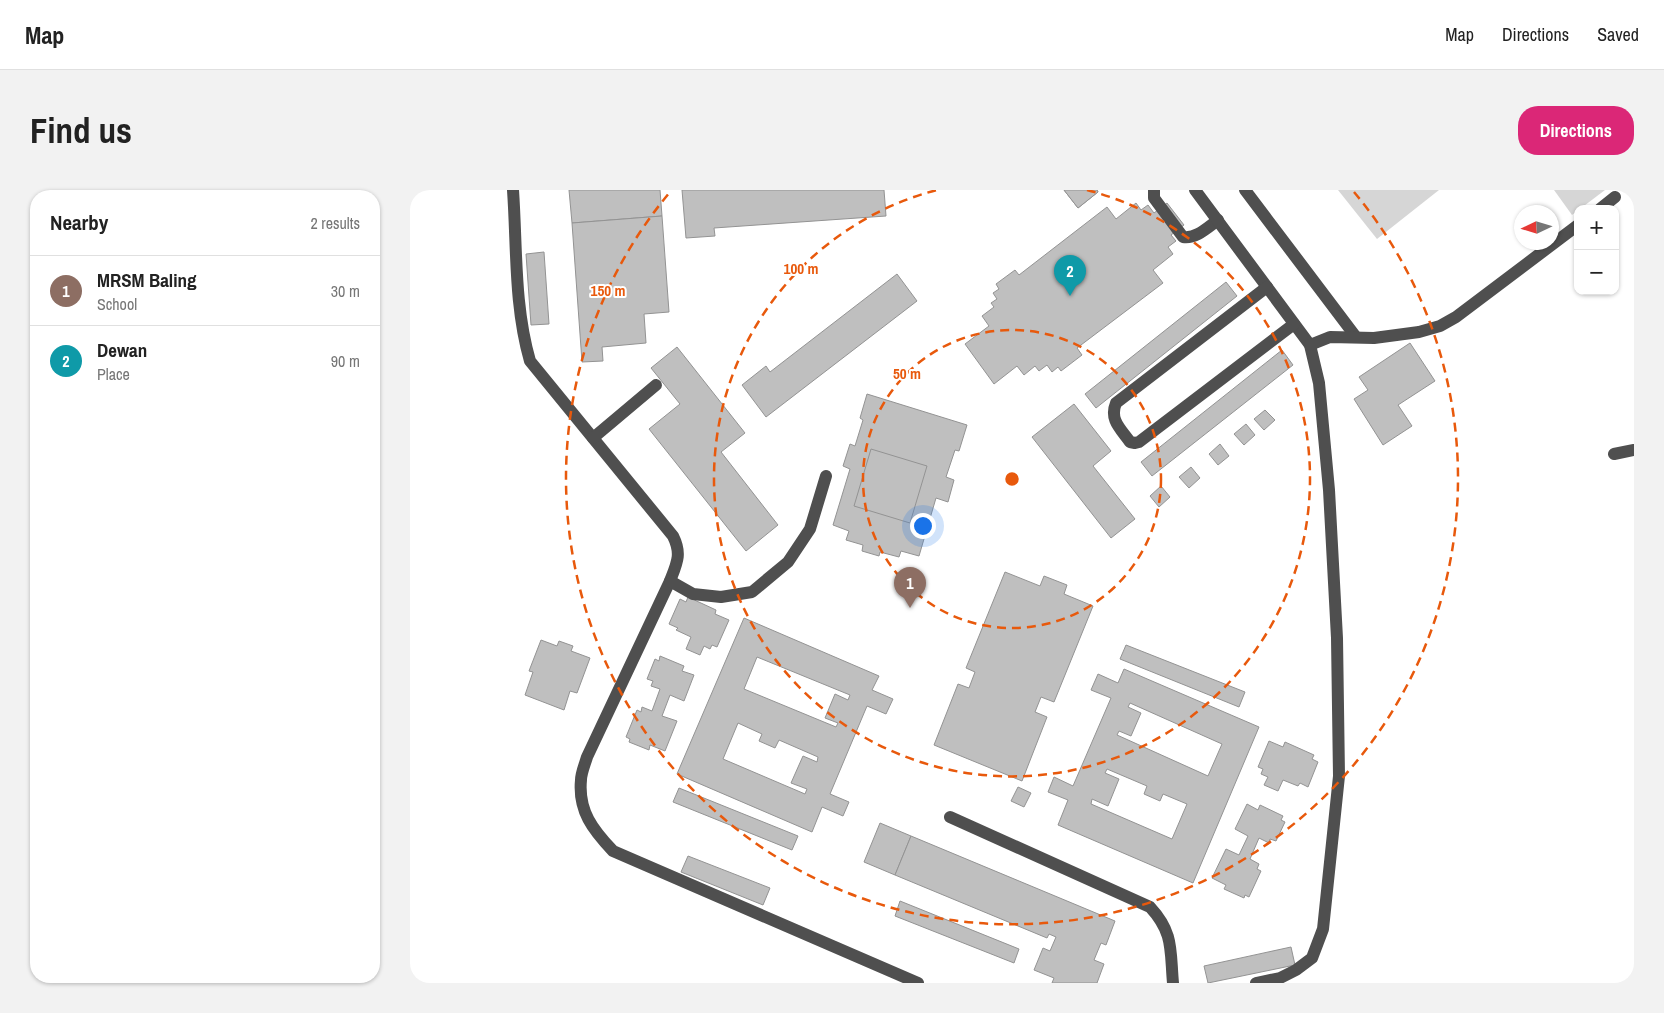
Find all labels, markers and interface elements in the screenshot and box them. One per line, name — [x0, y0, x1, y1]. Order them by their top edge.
text: Map — [25, 19, 64, 51]
text: Map — [1445, 22, 1474, 47]
text: Directions — [1502, 22, 1569, 47]
text: Saved — [1597, 22, 1639, 47]
button: Directions — [1518, 106, 1634, 155]
text: Find us — [30, 107, 132, 154]
north arrow — [1514, 205, 1559, 250]
map controls — [1574, 205, 1619, 295]
button: + — [1574, 205, 1619, 250]
text: Nearby — [50, 208, 108, 237]
text: 2 results — [310, 212, 360, 234]
button: − — [1574, 250, 1619, 295]
pin: 2 — [1054, 255, 1086, 296]
text: 100 m — [784, 258, 818, 279]
text: MRSM Baling — [97, 267, 197, 293]
text: 1 — [62, 280, 70, 302]
text: 30 m — [331, 280, 360, 302]
text: 150 m — [591, 280, 625, 301]
text: School — [97, 293, 137, 315]
text: Dewan — [97, 337, 147, 363]
text: 2 — [62, 350, 70, 372]
text: 90 m — [331, 350, 360, 372]
text: Place — [97, 363, 130, 385]
text: 50 m — [893, 363, 921, 384]
centre of rings — [1003, 470, 1021, 488]
your location — [910, 513, 936, 539]
pin: 1 — [894, 567, 926, 608]

